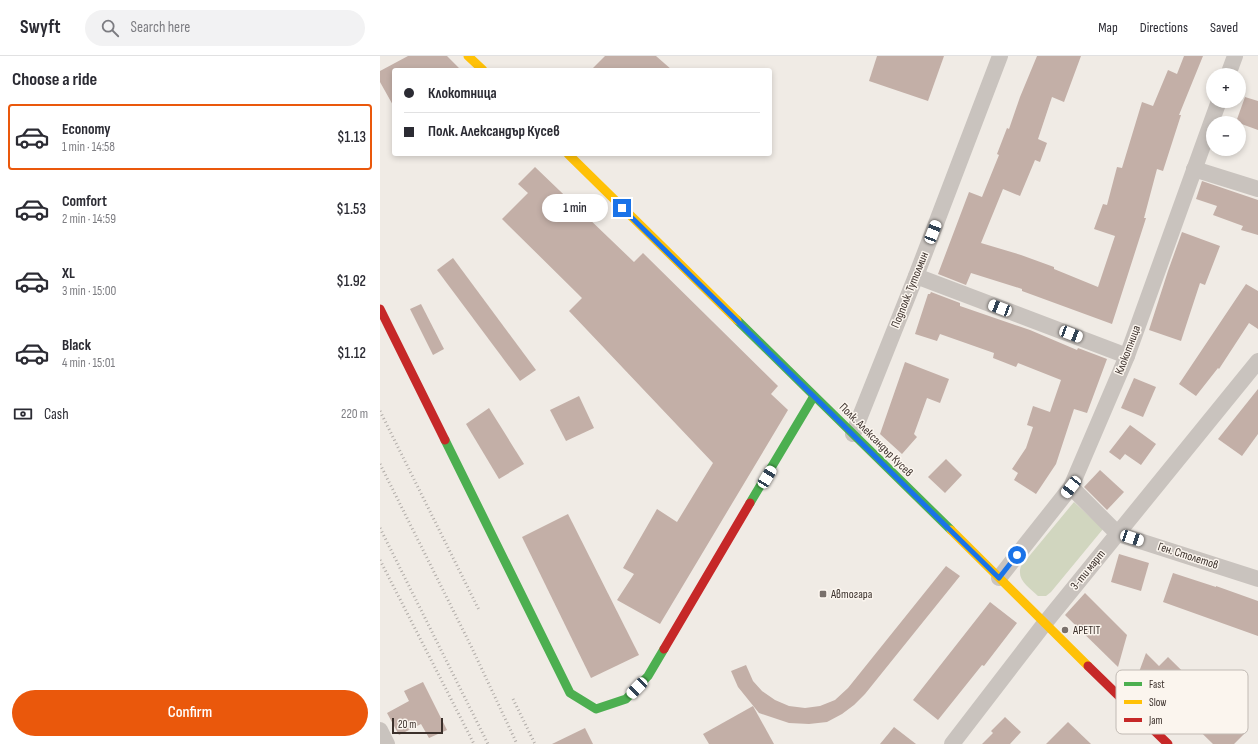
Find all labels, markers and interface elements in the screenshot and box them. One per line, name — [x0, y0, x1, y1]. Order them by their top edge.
search box — [85, 10, 365, 46]
text: Swyft — [20, 16, 61, 39]
icon: search — [99, 17, 121, 39]
text: Search here — [131, 18, 190, 37]
text: Map — [1098, 19, 1118, 36]
text: Directions — [1140, 19, 1188, 36]
text: Saved — [1210, 19, 1238, 36]
map controls — [1206, 68, 1246, 156]
button: + — [1206, 68, 1246, 108]
text: Choose a ride — [12, 69, 97, 90]
text: Клокотница — [428, 84, 497, 103]
button: − — [1206, 116, 1246, 156]
icon: car — [14, 119, 50, 155]
text: Economy — [62, 120, 111, 139]
text: Полк. Александър Кусев — [428, 122, 560, 141]
text: $1.13 — [337, 128, 366, 147]
text: 1 min · 14:58 — [62, 139, 115, 155]
icon: car — [14, 191, 50, 227]
text: Comfort — [62, 192, 107, 211]
callout: 1 min — [542, 194, 608, 222]
route end — [613, 199, 631, 217]
text: $1.53 — [336, 200, 366, 219]
text: 1 min — [563, 200, 587, 216]
text: 2 min · 14:59 — [62, 211, 116, 227]
car — [923, 219, 943, 245]
street label: Подполк. Тутолмин — [888, 250, 932, 330]
icon: car — [14, 263, 50, 299]
text: XL — [62, 264, 75, 283]
text: $1.92 — [336, 272, 366, 291]
text: 3 min · 15:00 — [62, 283, 116, 299]
car — [987, 298, 1013, 318]
street label: Клокотница — [1112, 323, 1144, 377]
car — [1058, 324, 1084, 344]
icon: car — [14, 335, 50, 371]
text: Black — [62, 336, 91, 355]
text: $1.12 — [337, 344, 366, 363]
text: 4 min · 15:01 — [62, 355, 115, 371]
street label: Полк. Александър Кусев — [836, 400, 916, 480]
icon: cash — [12, 403, 34, 425]
text: Cash — [44, 405, 69, 424]
text: 220 m — [341, 406, 368, 422]
car — [756, 464, 778, 490]
car — [1059, 474, 1083, 500]
car — [1119, 529, 1145, 547]
street label: Ген. Столетов — [1156, 539, 1220, 573]
route start — [1008, 546, 1026, 564]
street label: 3-ти март — [1067, 547, 1109, 593]
place label: Автогара — [830, 587, 873, 602]
marker: Автогара — [818, 589, 828, 599]
place label: APETIT — [1072, 623, 1100, 638]
marker: APETIT — [1060, 625, 1070, 635]
legend — [1116, 670, 1248, 734]
car — [624, 675, 650, 701]
text: Fast — [1149, 678, 1165, 691]
button: Confirm — [12, 690, 368, 736]
text: Slow — [1149, 696, 1166, 709]
text: Jam — [1148, 714, 1163, 727]
scale bar — [392, 716, 443, 735]
text: 20 m — [398, 718, 416, 731]

